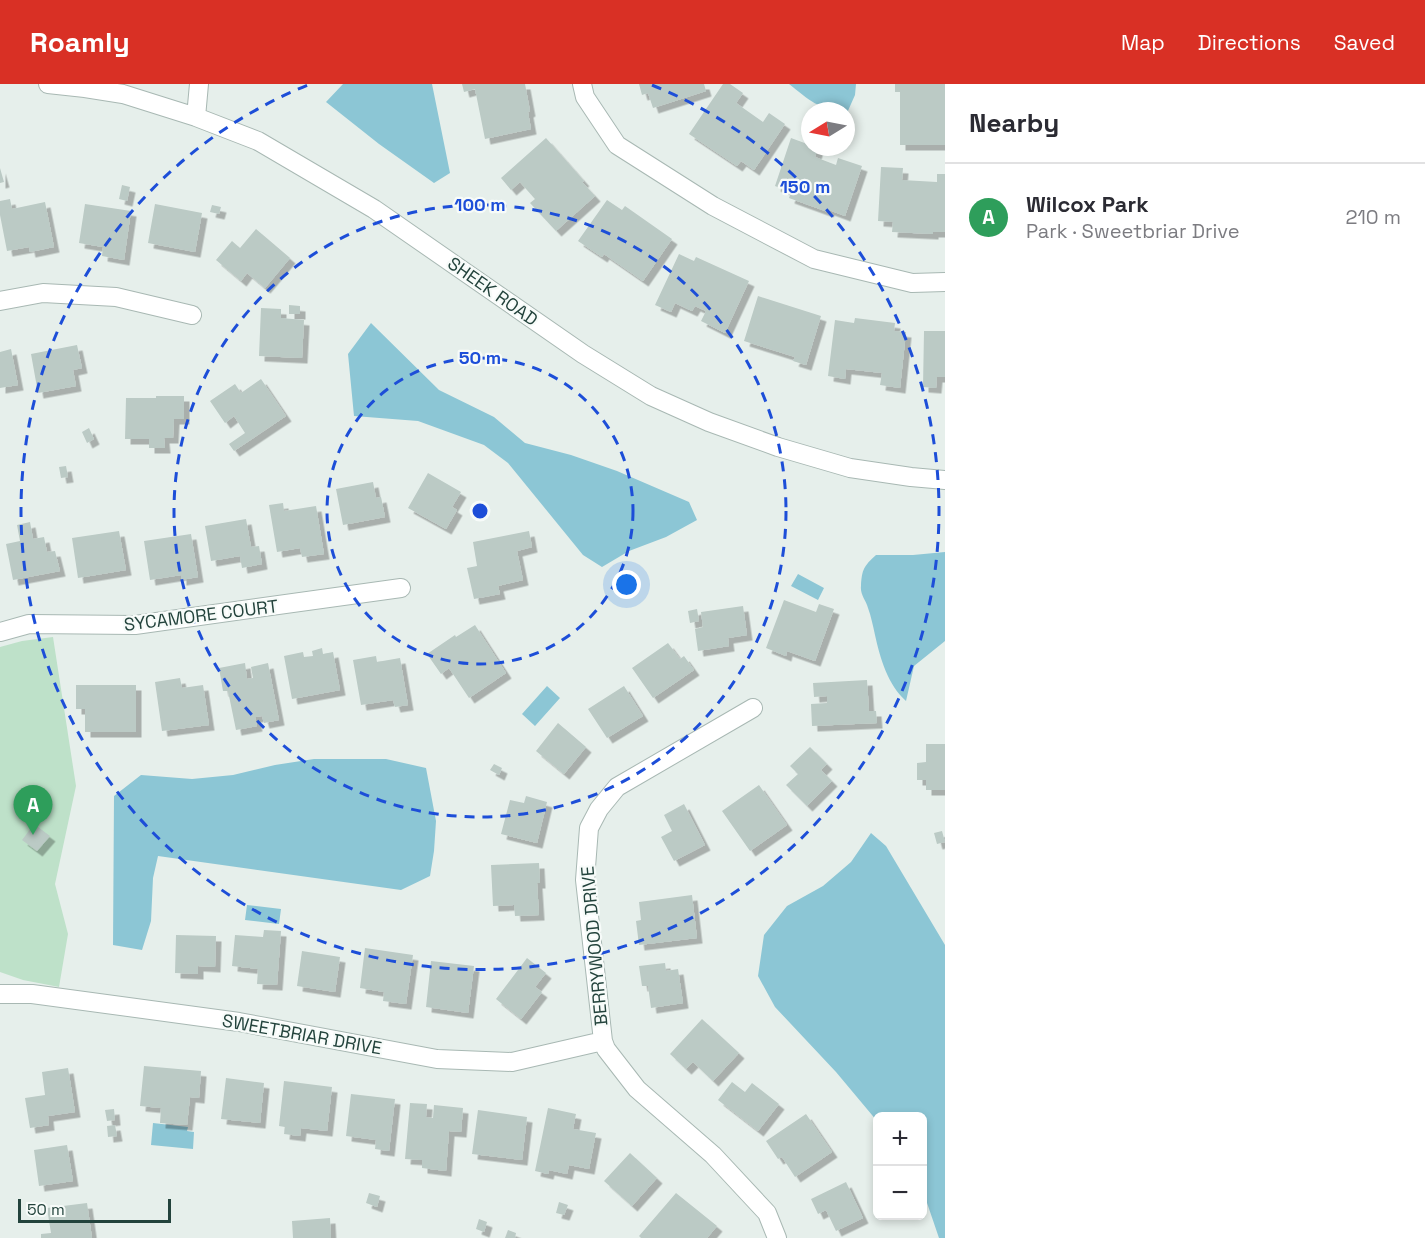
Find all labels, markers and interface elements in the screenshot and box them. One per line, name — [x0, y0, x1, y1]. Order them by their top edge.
text: Roamly — [30, 24, 130, 60]
text: Map — [1121, 29, 1165, 56]
text: Directions — [1198, 29, 1301, 56]
text: Saved — [1334, 29, 1395, 56]
north arrow — [801, 102, 855, 156]
text: Nearby — [969, 106, 1059, 140]
text: 150 m — [780, 175, 830, 198]
text: Wilcox Park — [1026, 190, 1149, 218]
text: 100 m — [454, 193, 506, 216]
text: A — [982, 204, 995, 230]
text: 210 m — [1345, 204, 1401, 230]
text: Park · Sweetbriar Drive — [1026, 218, 1240, 244]
street label: SHEEK ROAD — [443, 251, 543, 331]
text: 50 m — [459, 346, 501, 369]
centre of rings — [470, 501, 490, 521]
your location — [612, 570, 641, 599]
street label: SYCAMORE COURT — [123, 594, 280, 636]
pin: A — [14, 786, 52, 835]
street label: BERRYWOOD DRIVE — [576, 865, 612, 1027]
street label: SWEETBRIAR DRIVE — [220, 1009, 384, 1059]
map controls — [873, 1112, 927, 1220]
button: + — [873, 1112, 927, 1166]
button: − — [873, 1166, 927, 1220]
scale bar — [18, 1196, 171, 1224]
text: 50 m — [27, 1199, 65, 1220]

